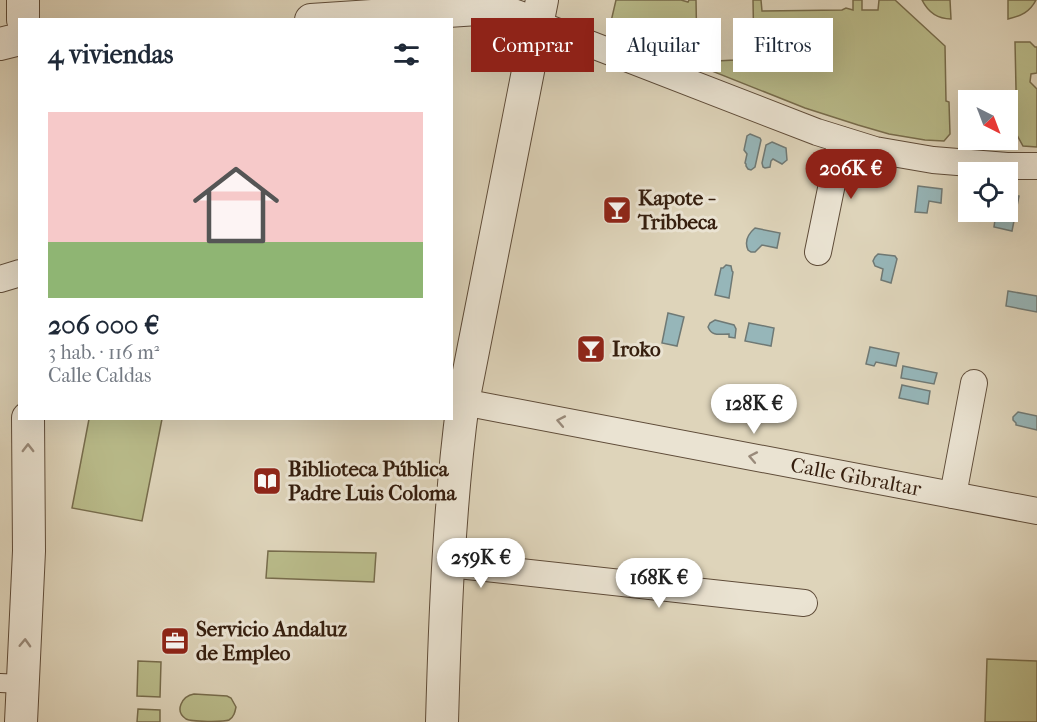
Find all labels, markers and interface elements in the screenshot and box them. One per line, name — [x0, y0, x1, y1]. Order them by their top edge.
chip: Comprar — [471, 18, 594, 72]
chip: Alquilar — [606, 18, 721, 72]
chip: Filtros — [733, 18, 833, 72]
icon: filters — [390, 38, 423, 71]
text: 4 viviendas — [48, 39, 173, 70]
north arrow — [958, 90, 1018, 150]
map controls — [958, 90, 1018, 222]
pin: 206K € — [802, 149, 900, 200]
icon: home — [182, 151, 290, 259]
text: 206K € — [820, 157, 882, 180]
button: locate — [958, 162, 1018, 222]
place label: Kapote - Tribbeca — [637, 186, 718, 234]
bar icon: Kapote - Tribbeca — [601, 194, 633, 226]
text: 206 000 € — [48, 310, 159, 341]
bar icon: Iroko — [575, 333, 607, 365]
place label: Iroko — [612, 337, 661, 361]
text: 3 hab. · 116 m² — [48, 341, 159, 364]
text: Calle Caldas — [48, 364, 151, 387]
pin: 128K € — [705, 384, 803, 435]
text: 128K € — [725, 392, 783, 415]
one-way arrow — [556, 415, 566, 428]
one-way arrow — [22, 443, 34, 452]
one-way arrow — [748, 451, 758, 464]
street label: Calle Gibraltar — [789, 452, 923, 501]
place label: Biblioteca Pública Padre Luis Coloma — [288, 457, 458, 505]
library icon: Biblioteca Pública Padre Luis Coloma — [251, 465, 283, 497]
pin: 259K € — [432, 538, 530, 589]
text: 259K € — [451, 546, 511, 569]
pin: 168K € — [610, 558, 708, 609]
text: 168K € — [630, 566, 688, 589]
place label: Servicio Andaluz de Empleo — [196, 617, 348, 665]
office icon: Servicio Andaluz de Empleo — [159, 625, 191, 657]
one-way arrow — [18, 638, 31, 647]

